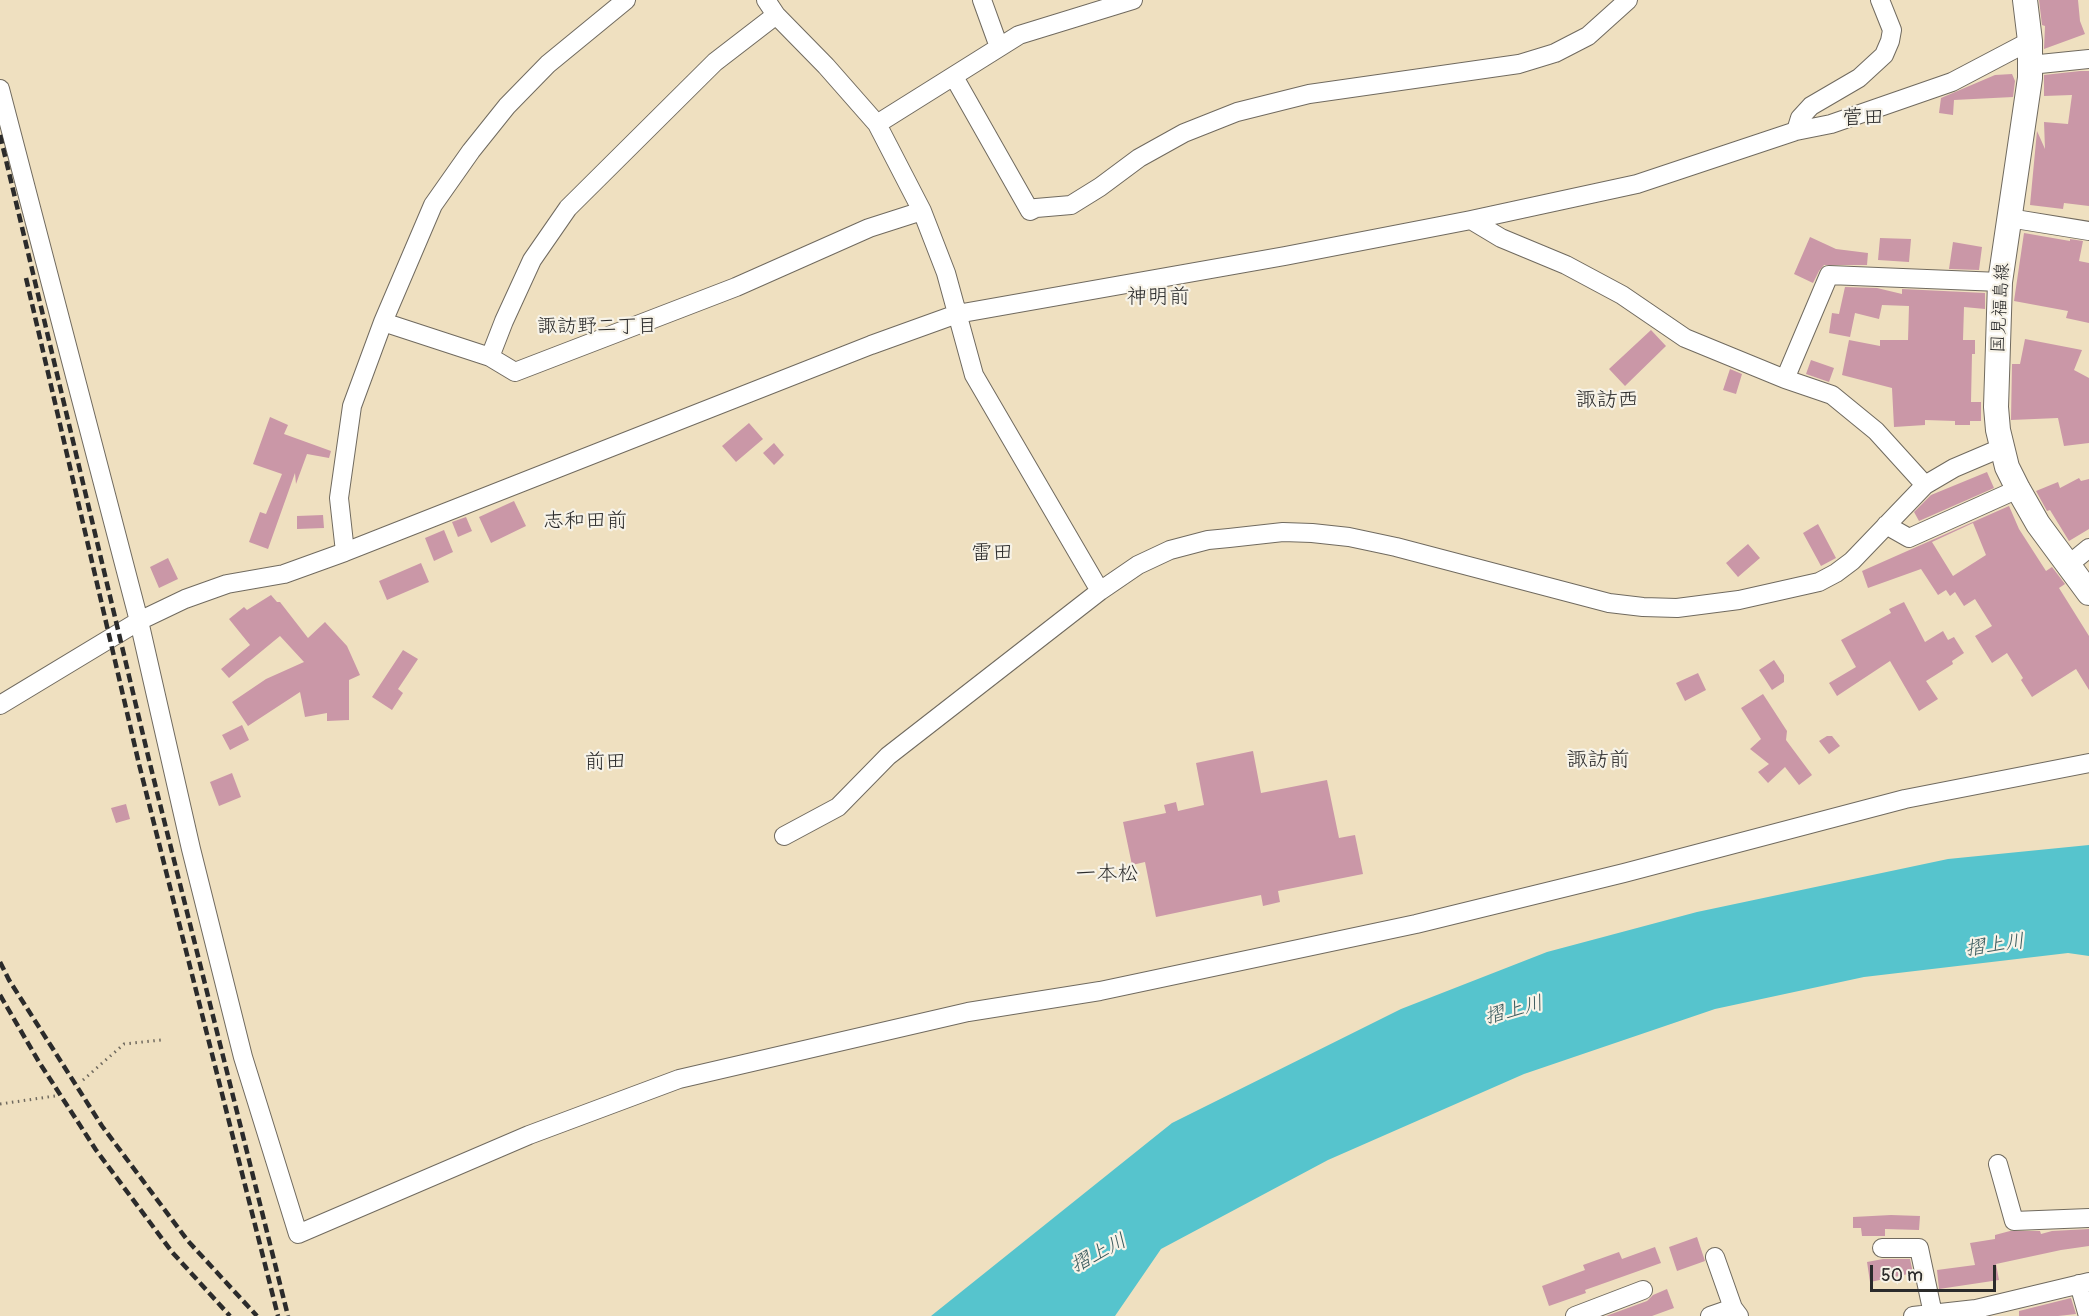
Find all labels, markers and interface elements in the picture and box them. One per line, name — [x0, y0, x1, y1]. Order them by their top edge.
district label: 菅田 — [1842, 106, 1884, 132]
street label: 国見福島線 — [1988, 262, 2014, 354]
district label: 神明前 — [1127, 285, 1189, 311]
district label: 諏訪野二丁目 — [537, 315, 657, 339]
district label: 諏訪西 — [1576, 388, 1638, 414]
district label: 志和田前 — [543, 509, 627, 535]
district label: 雷田 — [971, 541, 1013, 567]
district label: 諏訪前 — [1567, 748, 1629, 774]
district label: 前田 — [584, 750, 626, 776]
district label: 一本松 — [1076, 862, 1138, 888]
water label: 摺上川 — [1964, 930, 2026, 962]
water label: 摺上川 — [1482, 992, 1546, 1030]
water label: 摺上川 — [1067, 1229, 1131, 1279]
scale bar — [1873, 1253, 1999, 1291]
text: 50 m — [1881, 1264, 1923, 1287]

